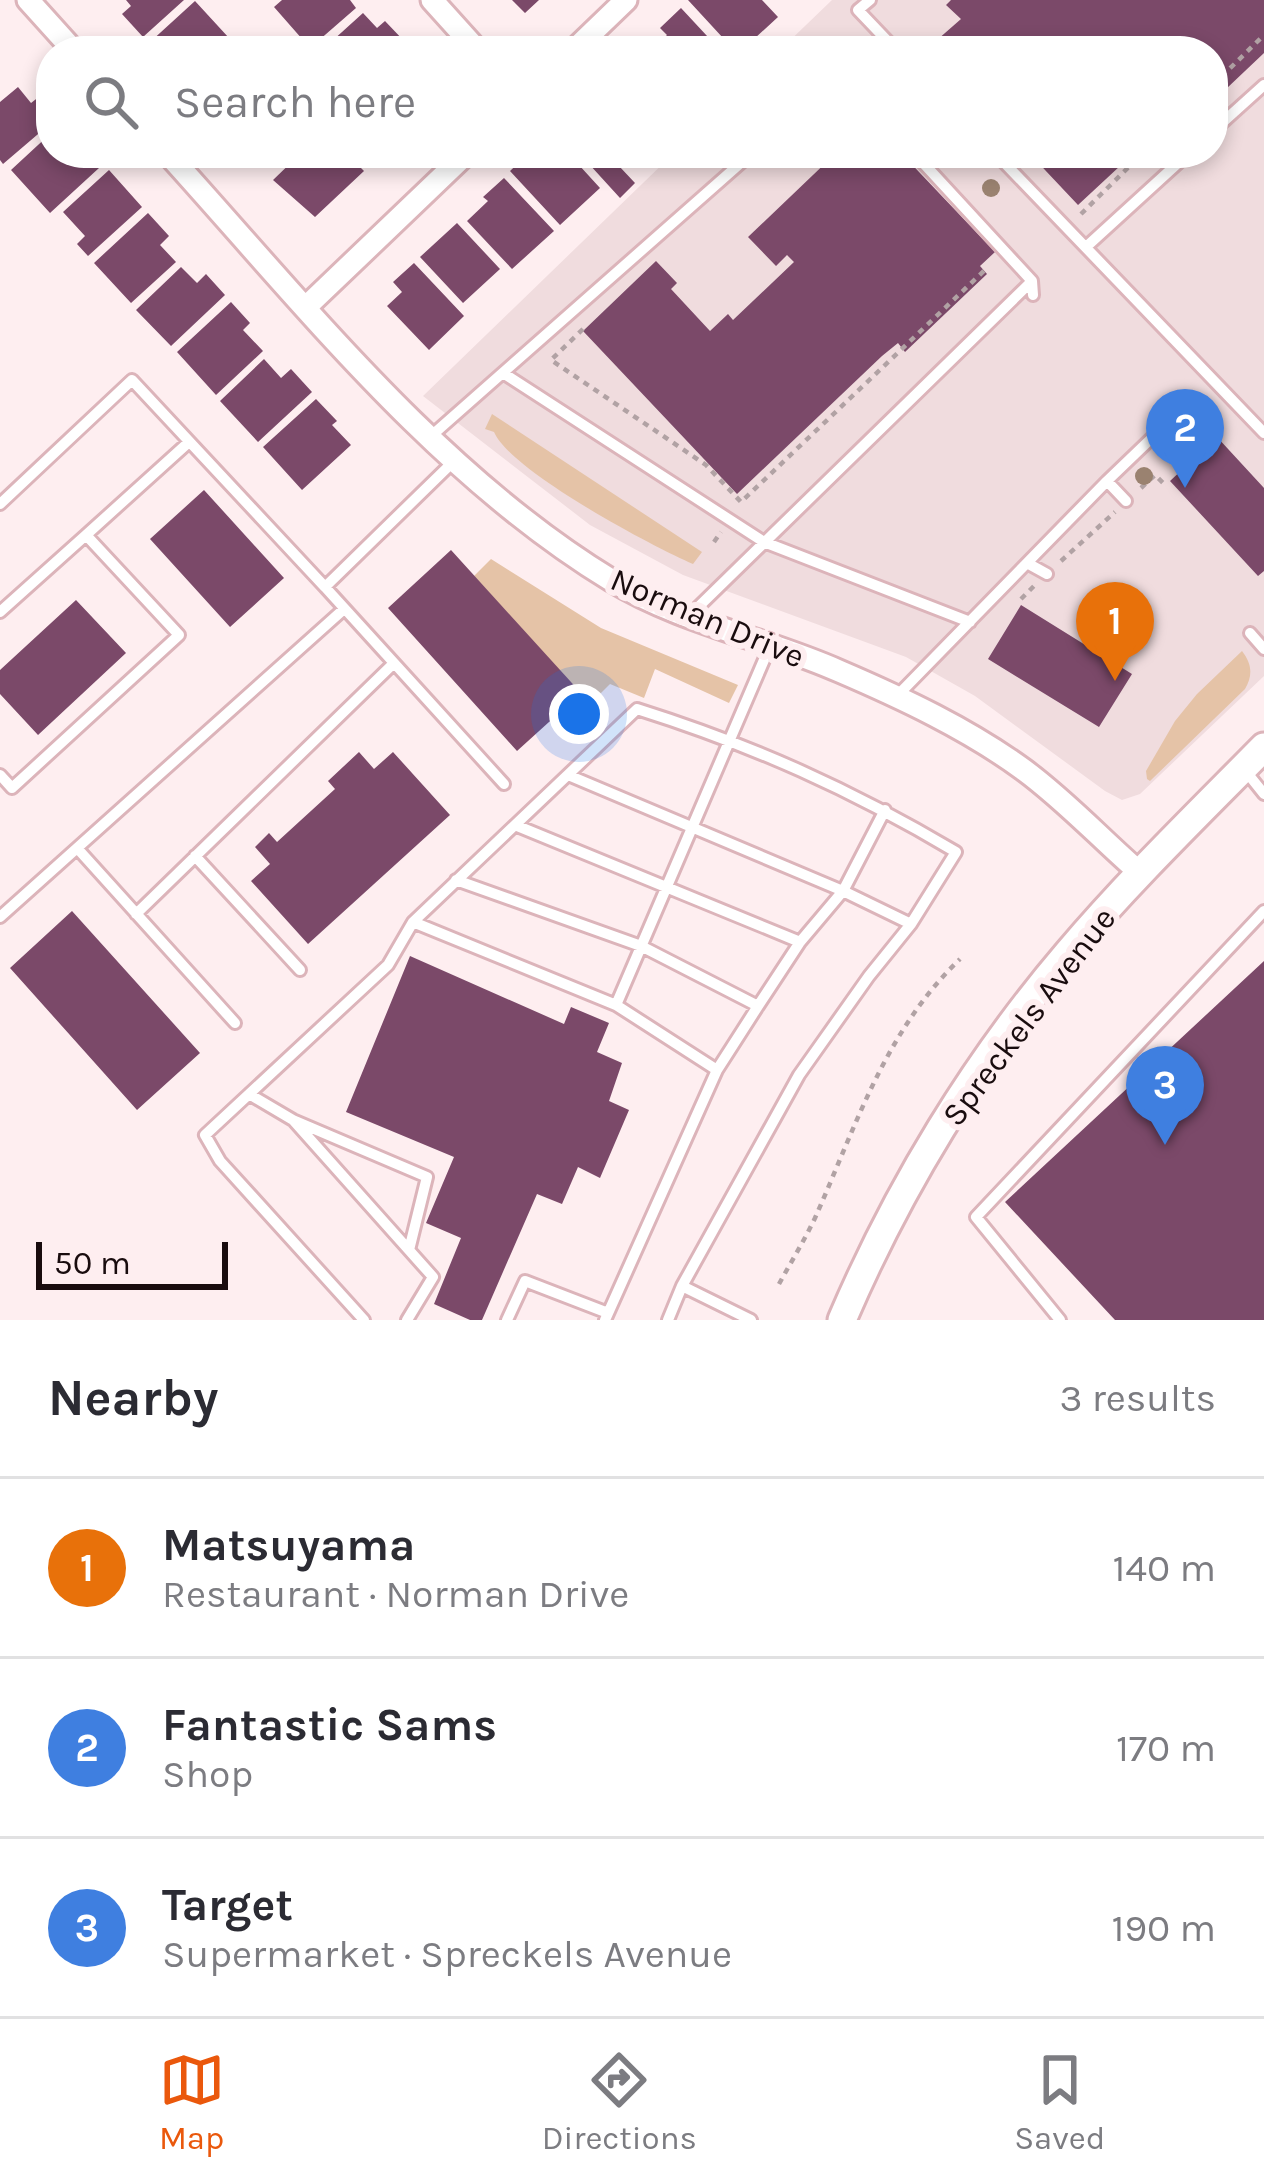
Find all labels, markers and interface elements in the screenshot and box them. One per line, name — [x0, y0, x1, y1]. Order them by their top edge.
search box — [36, 36, 1228, 168]
icon: search — [78, 69, 144, 135]
text: Search here — [174, 76, 416, 128]
pin: 2 — [1146, 389, 1224, 488]
street label: Norman Drive — [605, 560, 810, 676]
pin: 1 — [1076, 582, 1154, 681]
your location — [549, 684, 609, 744]
street label: Spreckels Avenue — [934, 900, 1123, 1133]
pin: 3 — [1126, 1046, 1204, 1145]
scale bar — [36, 1236, 228, 1289]
text: 50 m — [54, 1244, 131, 1282]
text: Nearby — [48, 1368, 218, 1428]
text: 3 results — [1059, 1375, 1216, 1421]
text: Matsuyama — [162, 1519, 415, 1571]
text: 1 — [80, 1545, 94, 1591]
text: 140 m — [1112, 1545, 1216, 1591]
text: Restaurant · Norman Drive — [162, 1571, 629, 1617]
text: Fantastic Sams — [162, 1699, 497, 1751]
text: 2 — [75, 1725, 99, 1771]
text: 170 m — [1116, 1725, 1216, 1771]
text: Shop — [162, 1751, 253, 1797]
text: Target — [162, 1879, 293, 1931]
text: 3 — [75, 1905, 99, 1951]
text: 190 m — [1112, 1905, 1216, 1951]
text: Supermarket · Spreckels Avenue — [162, 1931, 732, 1977]
tab: Map — [159, 2047, 225, 2157]
tab: Directions — [542, 2047, 697, 2157]
tab: Saved — [1014, 2047, 1105, 2157]

